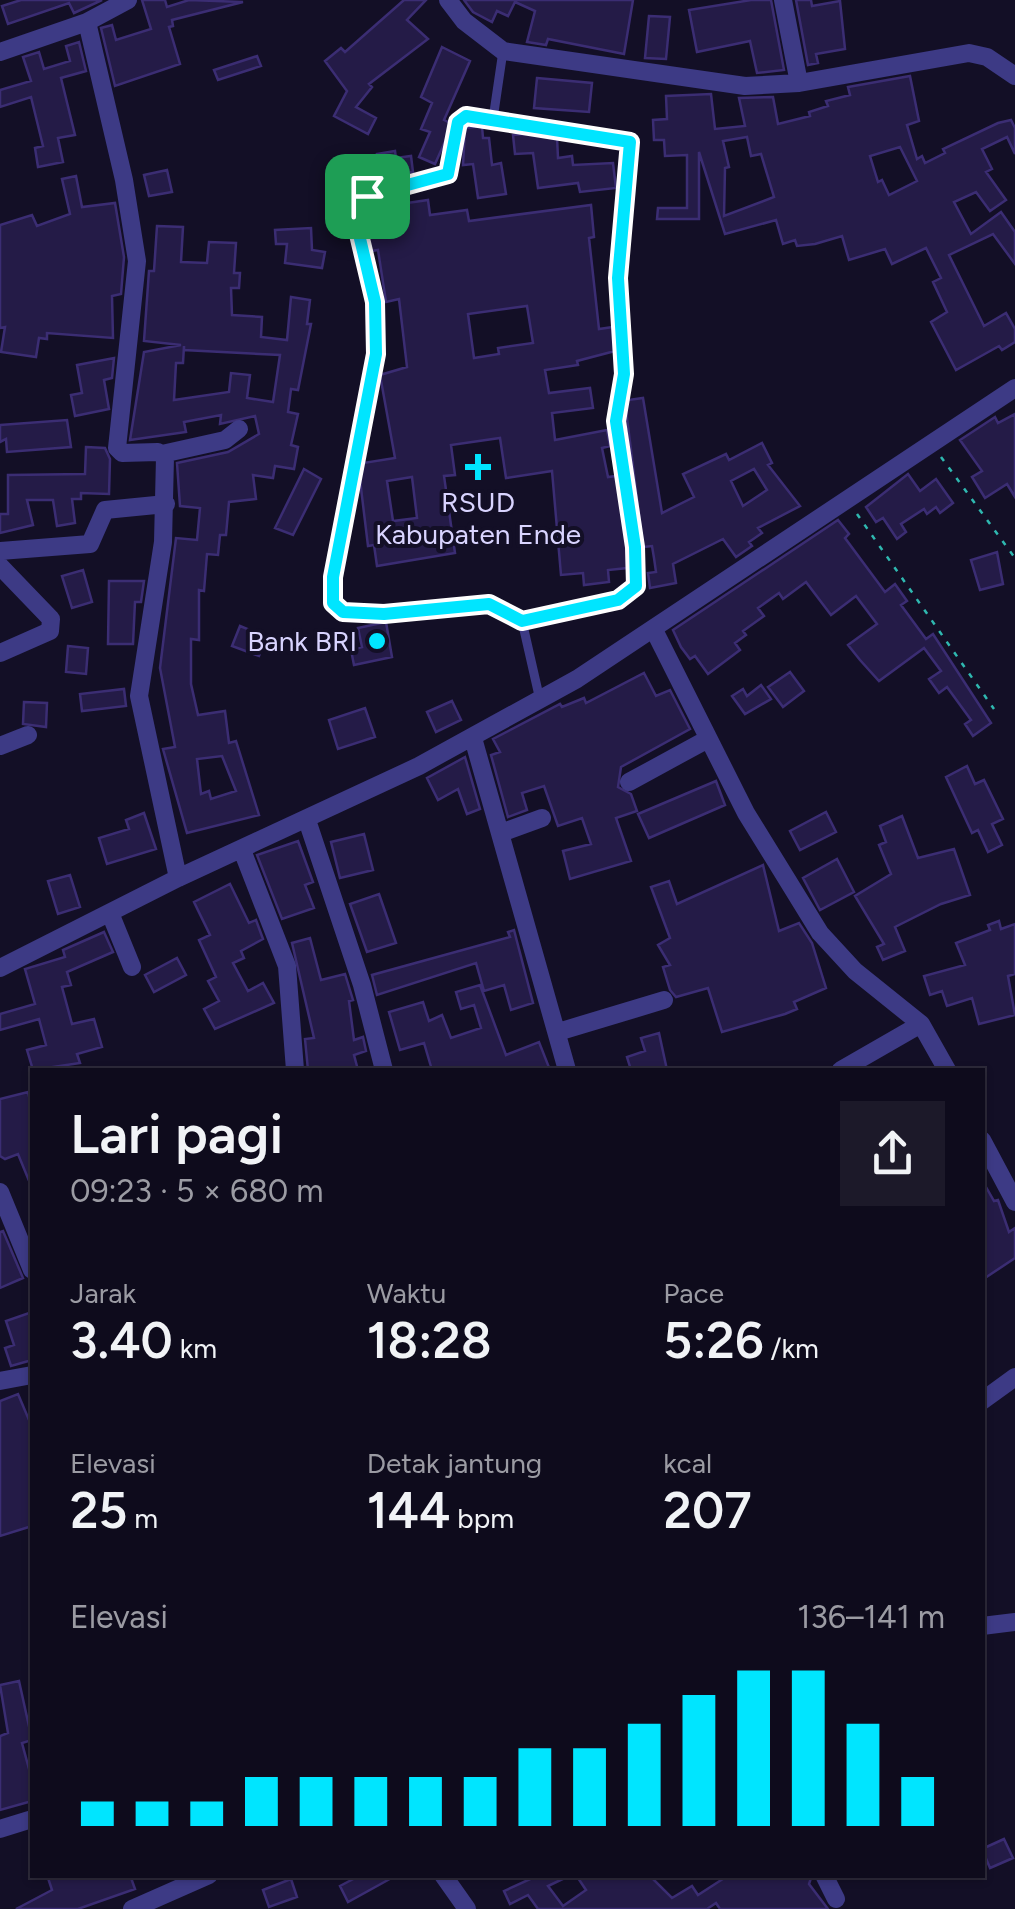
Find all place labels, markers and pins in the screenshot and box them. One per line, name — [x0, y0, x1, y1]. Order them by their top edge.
pin — [325, 154, 410, 239]
marker: RSUD Kabupaten Ende — [465, 454, 491, 480]
place label: RSUD Kabupaten Ende — [375, 485, 581, 551]
place label: Bank BRI — [247, 624, 357, 658]
marker: Bank BRI — [366, 630, 388, 652]

